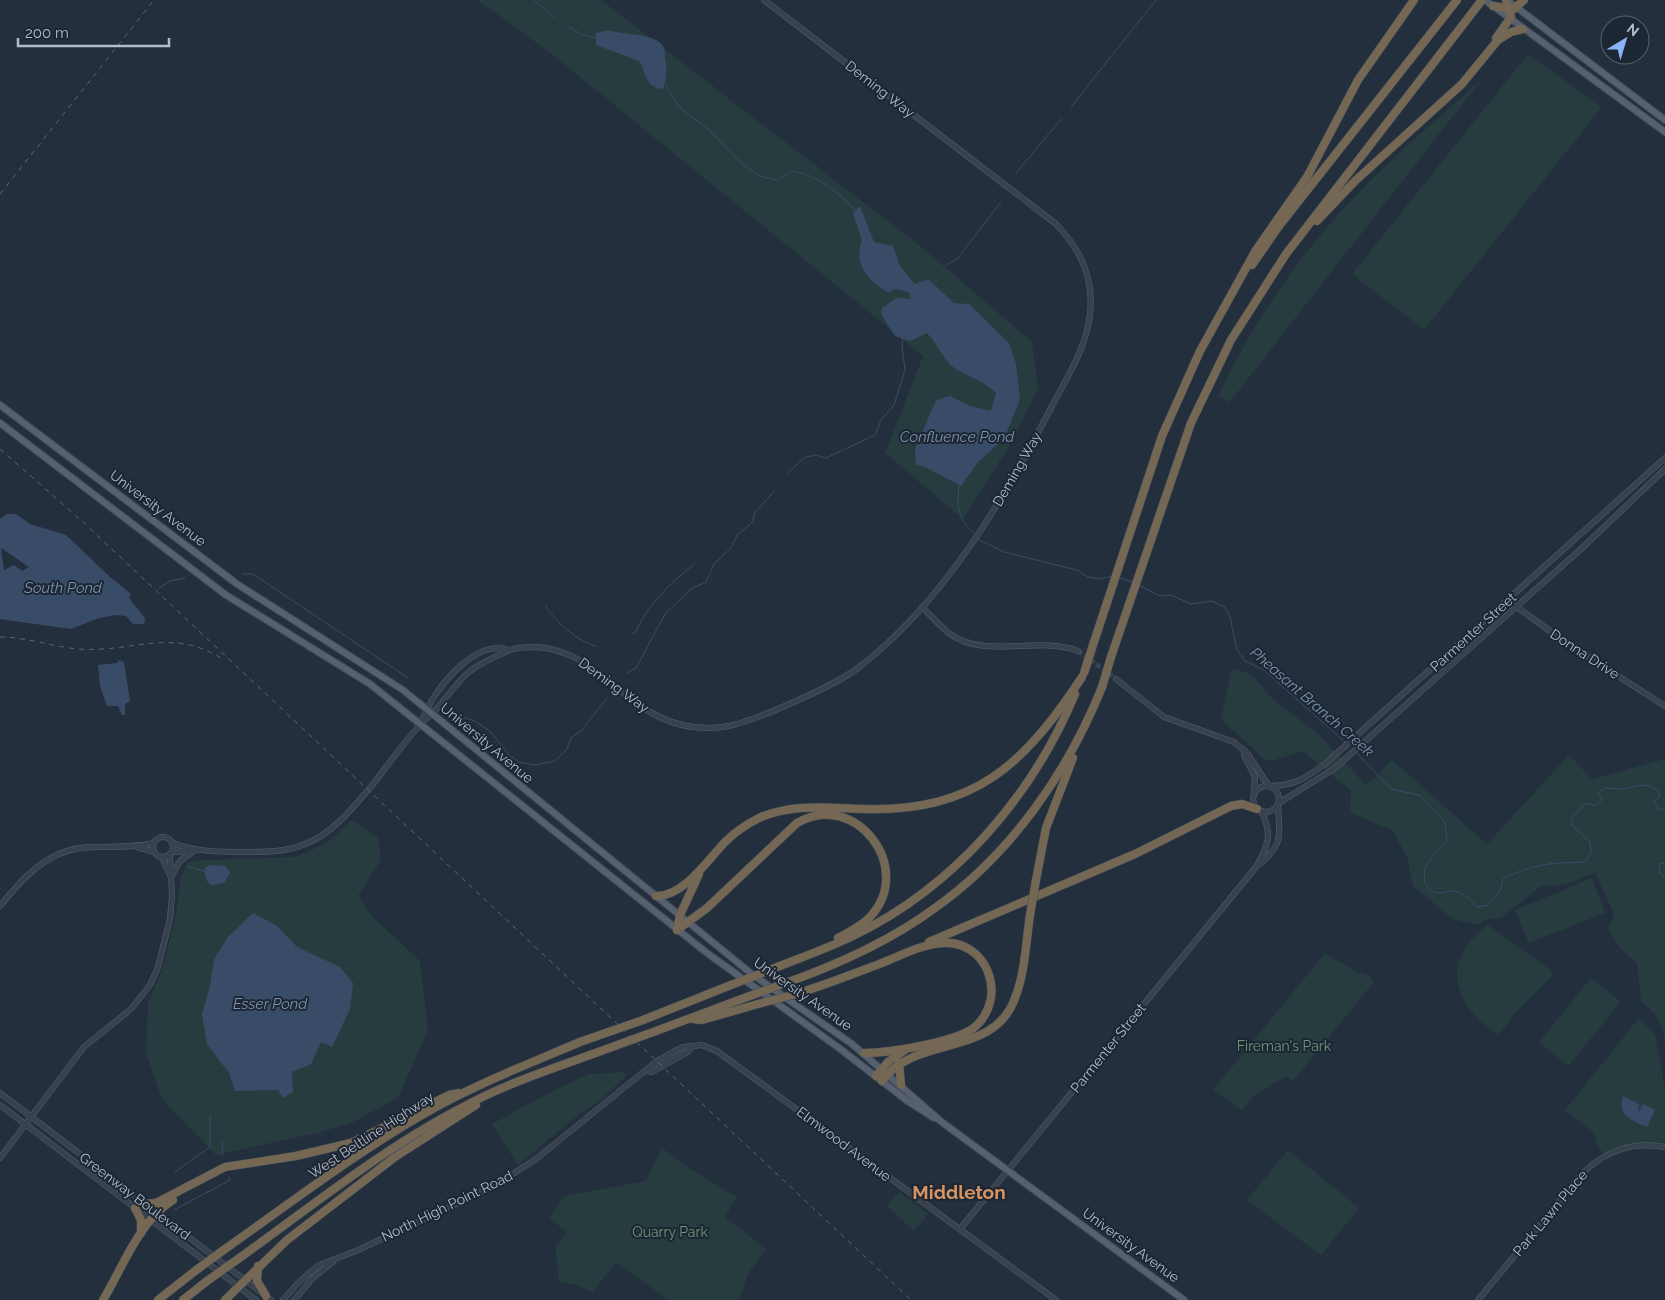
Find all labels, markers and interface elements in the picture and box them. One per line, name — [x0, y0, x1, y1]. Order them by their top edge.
scale bar — [18, 15, 169, 47]
north arrow — [1600, 15, 1650, 65]
text: N — [1624, 20, 1642, 39]
text: 200 m — [25, 24, 69, 42]
street label: Deming Way — [842, 57, 918, 121]
water label: Confluence Pond — [900, 428, 1015, 446]
street label: Deming Way — [989, 429, 1045, 509]
street label: University Avenue — [107, 467, 209, 549]
water label: South Pond — [23, 579, 103, 597]
street label: Parmenter Street — [1427, 589, 1519, 675]
street label: Donna Drive — [1547, 626, 1623, 682]
water label: Pheasant Branch Creek — [1246, 643, 1378, 761]
street label: Deming Way — [576, 654, 653, 716]
street label: University Avenue — [437, 700, 537, 786]
street label: University Avenue — [751, 954, 855, 1034]
water label: Esser Pond — [233, 995, 308, 1013]
street label: Parmenter Street — [1067, 1000, 1149, 1096]
park label: Fireman's Park — [1237, 1038, 1332, 1054]
street label: West Beltline Highway — [305, 1088, 437, 1181]
street label: Elmwood Avenue — [794, 1103, 894, 1185]
street label: Greenway Boulevard — [76, 1149, 194, 1243]
street label: North High Point Road — [379, 1167, 515, 1245]
street label: Park Lawn Place — [1510, 1167, 1590, 1259]
district label: Middleton — [912, 1181, 1006, 1203]
street label: University Avenue — [1079, 1204, 1183, 1286]
park label: Quarry Park — [632, 1224, 708, 1240]

